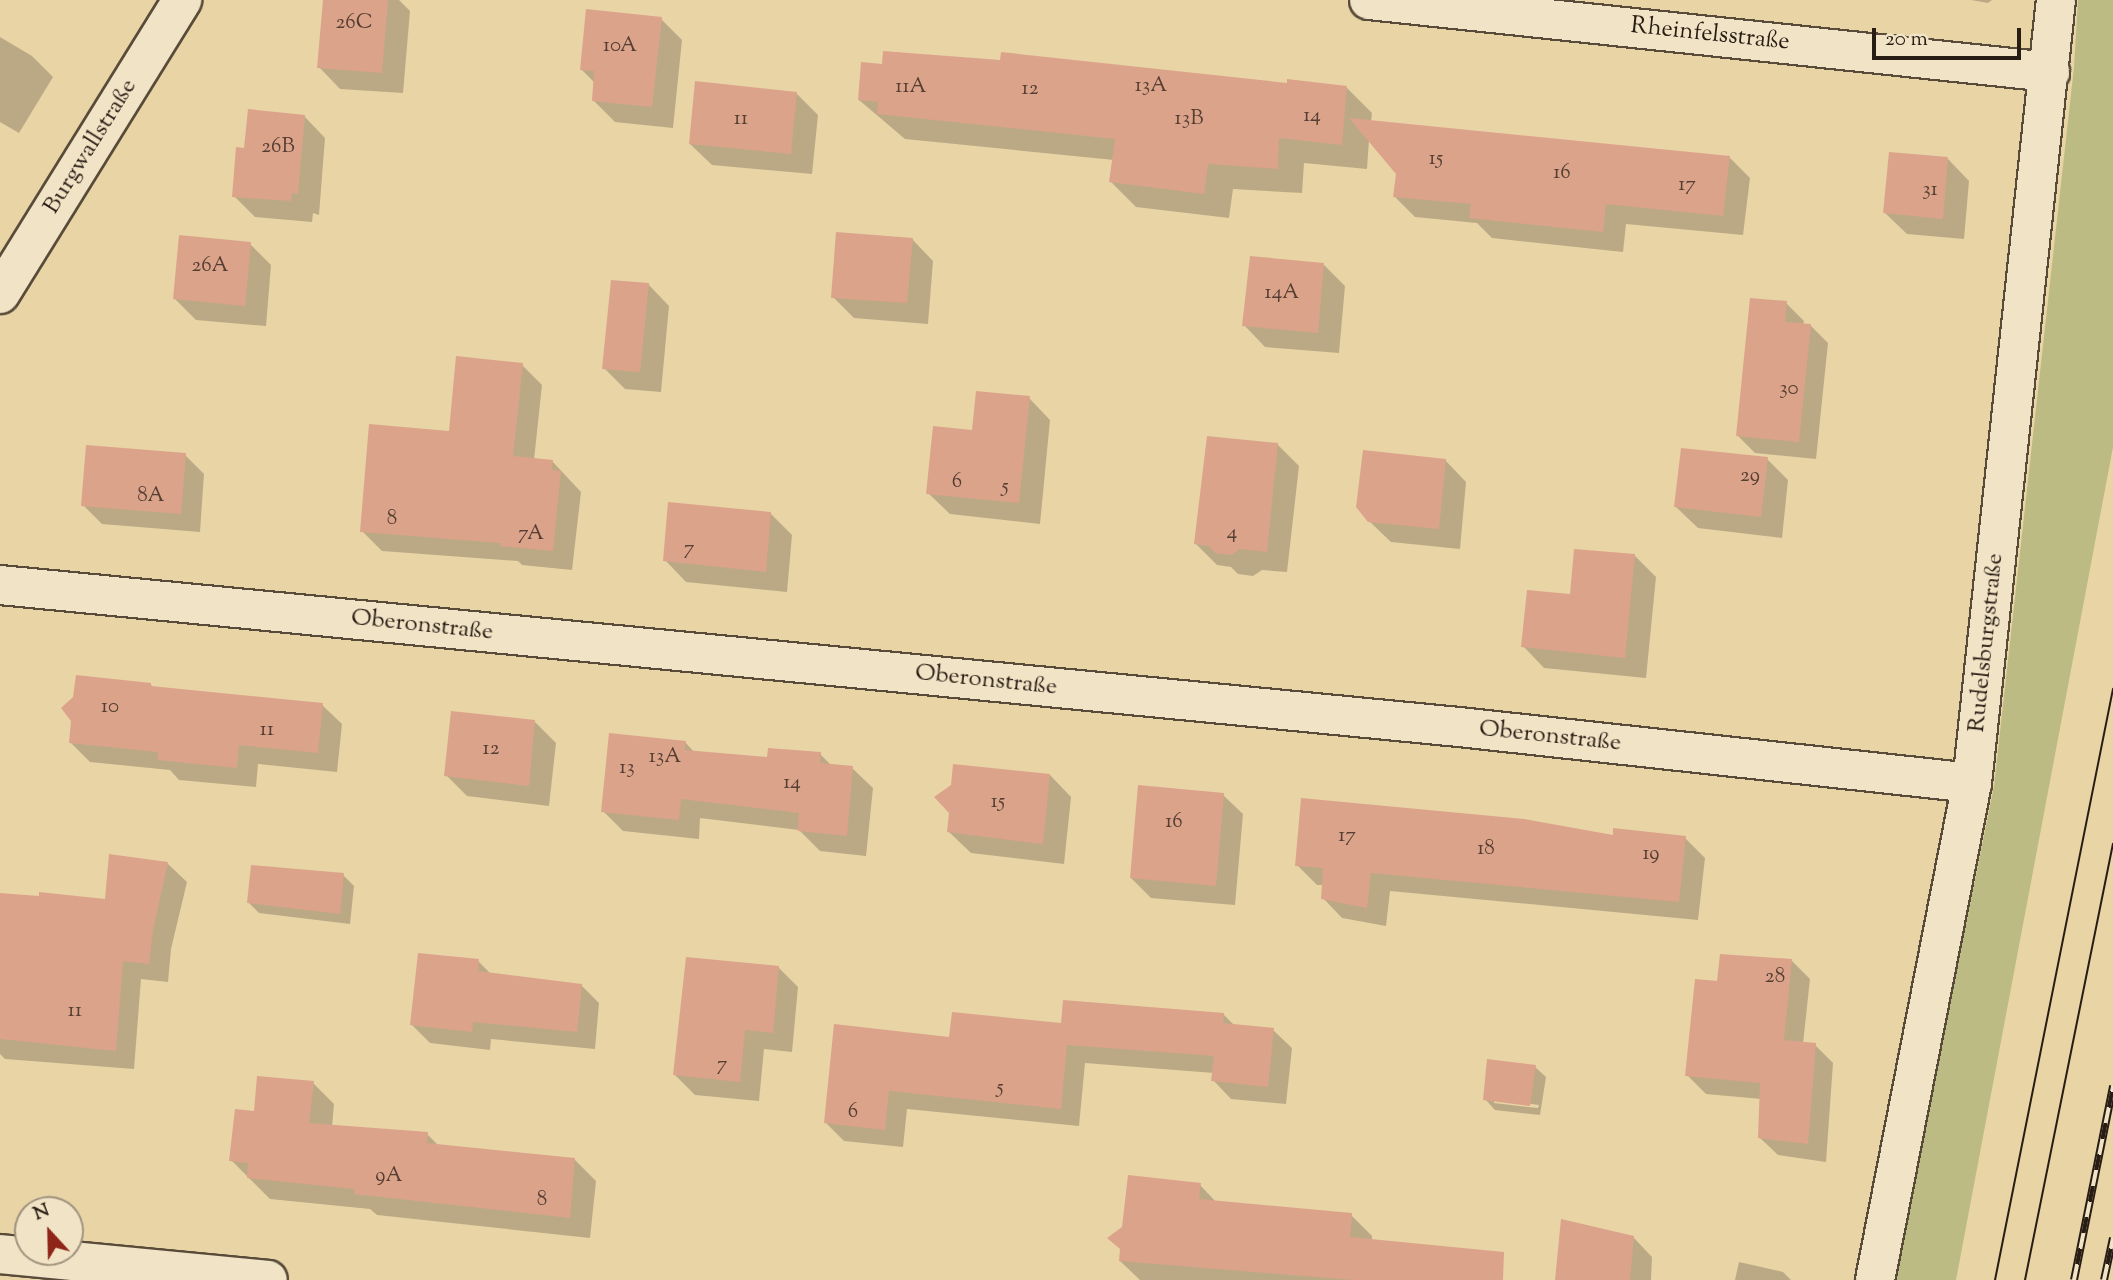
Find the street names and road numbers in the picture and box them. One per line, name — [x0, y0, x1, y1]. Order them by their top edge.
street label: Rheinfelsstraße — [1629, 12, 1791, 58]
street label: Burgwallstraße — [38, 74, 144, 220]
street label: Rudelsburgstraße — [1963, 552, 2011, 734]
street label: Oberonstraße — [350, 604, 494, 648]
street label: Oberonstraße — [914, 659, 1058, 703]
street label: Oberonstraße — [1478, 715, 1622, 759]

